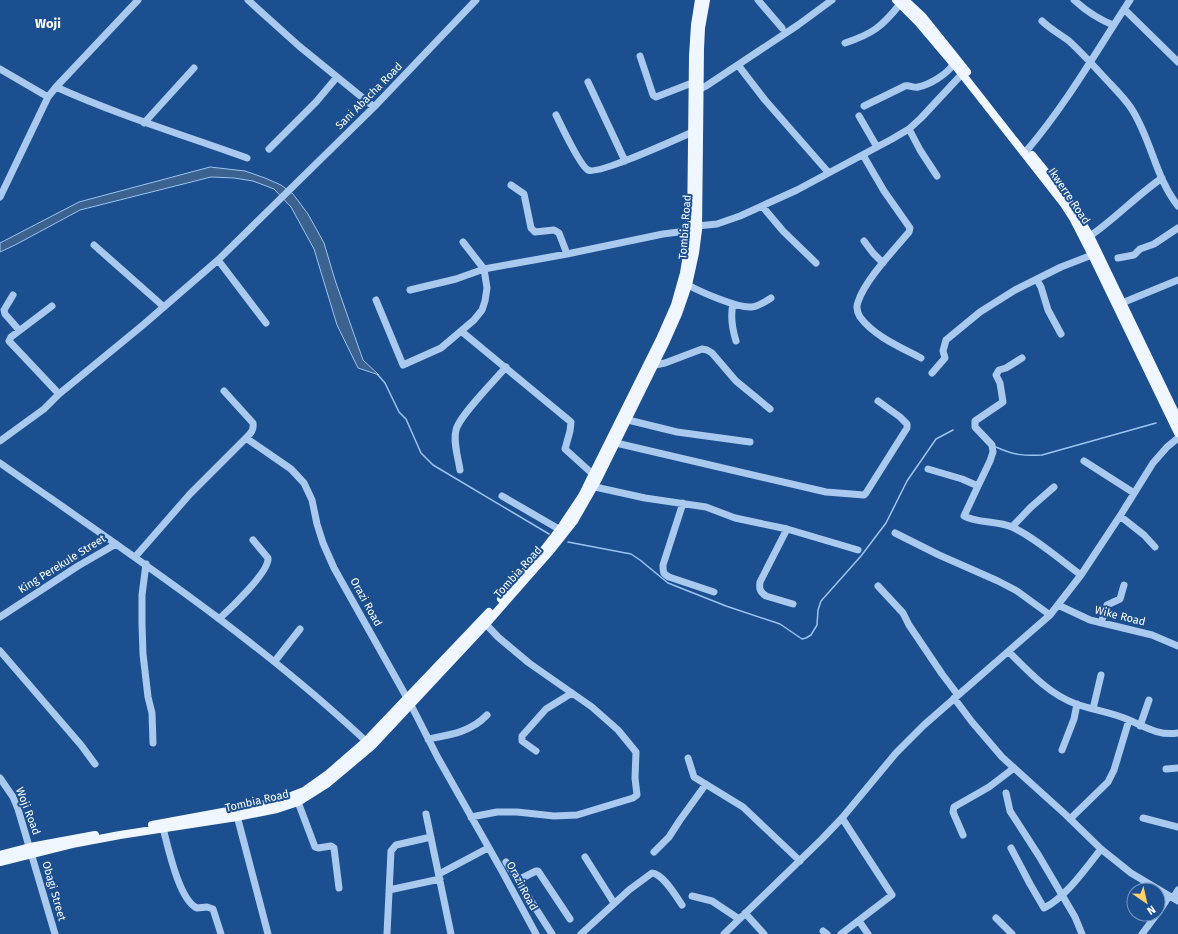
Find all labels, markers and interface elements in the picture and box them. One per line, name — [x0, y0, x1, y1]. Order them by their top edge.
district label: Woji — [35, 16, 61, 31]
street label: Sani Abacha Road — [333, 60, 405, 132]
street label: Ikwerre Road — [1045, 165, 1093, 227]
street label: Tombia Road — [676, 194, 694, 260]
street label: King Perekule Street — [16, 532, 108, 596]
street label: Tombia Road — [491, 544, 545, 600]
street label: Orazi Road — [347, 575, 385, 629]
street label: Wike Road — [1093, 603, 1147, 629]
street label: Woji Road — [13, 785, 43, 837]
street label: Tombia Road — [224, 787, 290, 815]
street label: Orazi Road — [504, 859, 540, 913]
street label: Obagi Street — [39, 860, 69, 922]
north arrow — [1126, 882, 1166, 922]
text: N — [1145, 902, 1158, 917]

